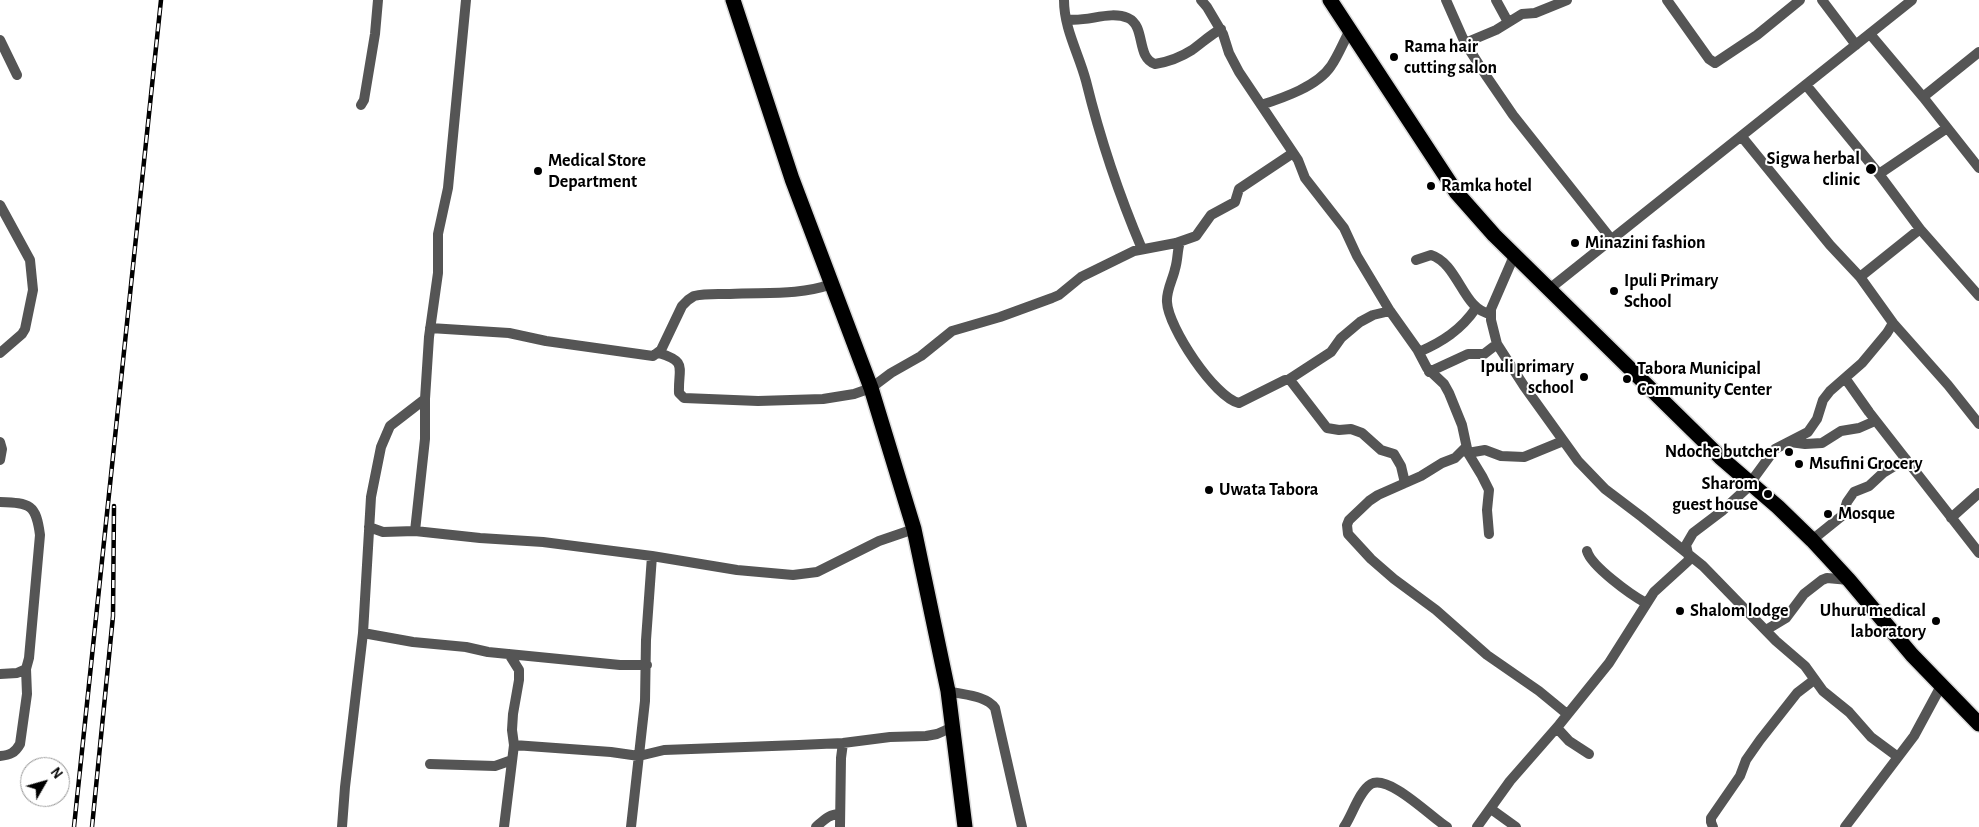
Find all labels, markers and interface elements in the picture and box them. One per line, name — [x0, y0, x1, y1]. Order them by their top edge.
place label: Rama hair cutting salon — [1404, 36, 1497, 78]
marker: Rama hair cutting salon — [1388, 51, 1400, 63]
place label: Sigwa herbal clinic — [1766, 148, 1860, 190]
place label: Medical Store Department — [548, 150, 646, 192]
marker: Sigwa herbal clinic — [1864, 162, 1878, 176]
marker: Medical Store Department — [532, 165, 544, 177]
place label: Ramka hotel — [1441, 175, 1532, 197]
marker: Ramka hotel — [1425, 180, 1437, 192]
place label: Minazini fashion — [1585, 232, 1705, 254]
marker: Minazini fashion — [1569, 237, 1581, 249]
place label: Ipuli Primary School — [1624, 270, 1718, 312]
marker: Ipuli Primary School — [1608, 285, 1620, 297]
place label: Ipuli primary school — [1480, 356, 1574, 398]
place label: Tabora Municipal Community Center — [1637, 358, 1772, 400]
marker: Ipuli primary school — [1578, 371, 1590, 383]
marker: Tabora Municipal Community Center — [1621, 373, 1633, 385]
place label: Ndoche butcher — [1665, 441, 1779, 463]
marker: Ndoche butcher — [1783, 446, 1795, 458]
place label: Msufini Grocery — [1809, 453, 1923, 475]
marker: Msufini Grocery — [1793, 458, 1805, 470]
place label: Sharom guest house — [1672, 473, 1758, 516]
place label: Uwata Tabora — [1219, 479, 1318, 501]
marker: Uwata Tabora — [1203, 484, 1215, 496]
marker: Sharom guest house — [1762, 488, 1774, 500]
place label: Mosque — [1838, 503, 1895, 525]
marker: Mosque — [1822, 508, 1834, 520]
place label: Shalom lodge — [1690, 600, 1788, 622]
place label: Uhuru medical laboratory — [1820, 600, 1926, 642]
marker: Shalom lodge — [1674, 605, 1686, 617]
marker: Uhuru medical laboratory — [1930, 615, 1942, 627]
north arrow — [20, 757, 70, 807]
text: N — [48, 765, 65, 782]

